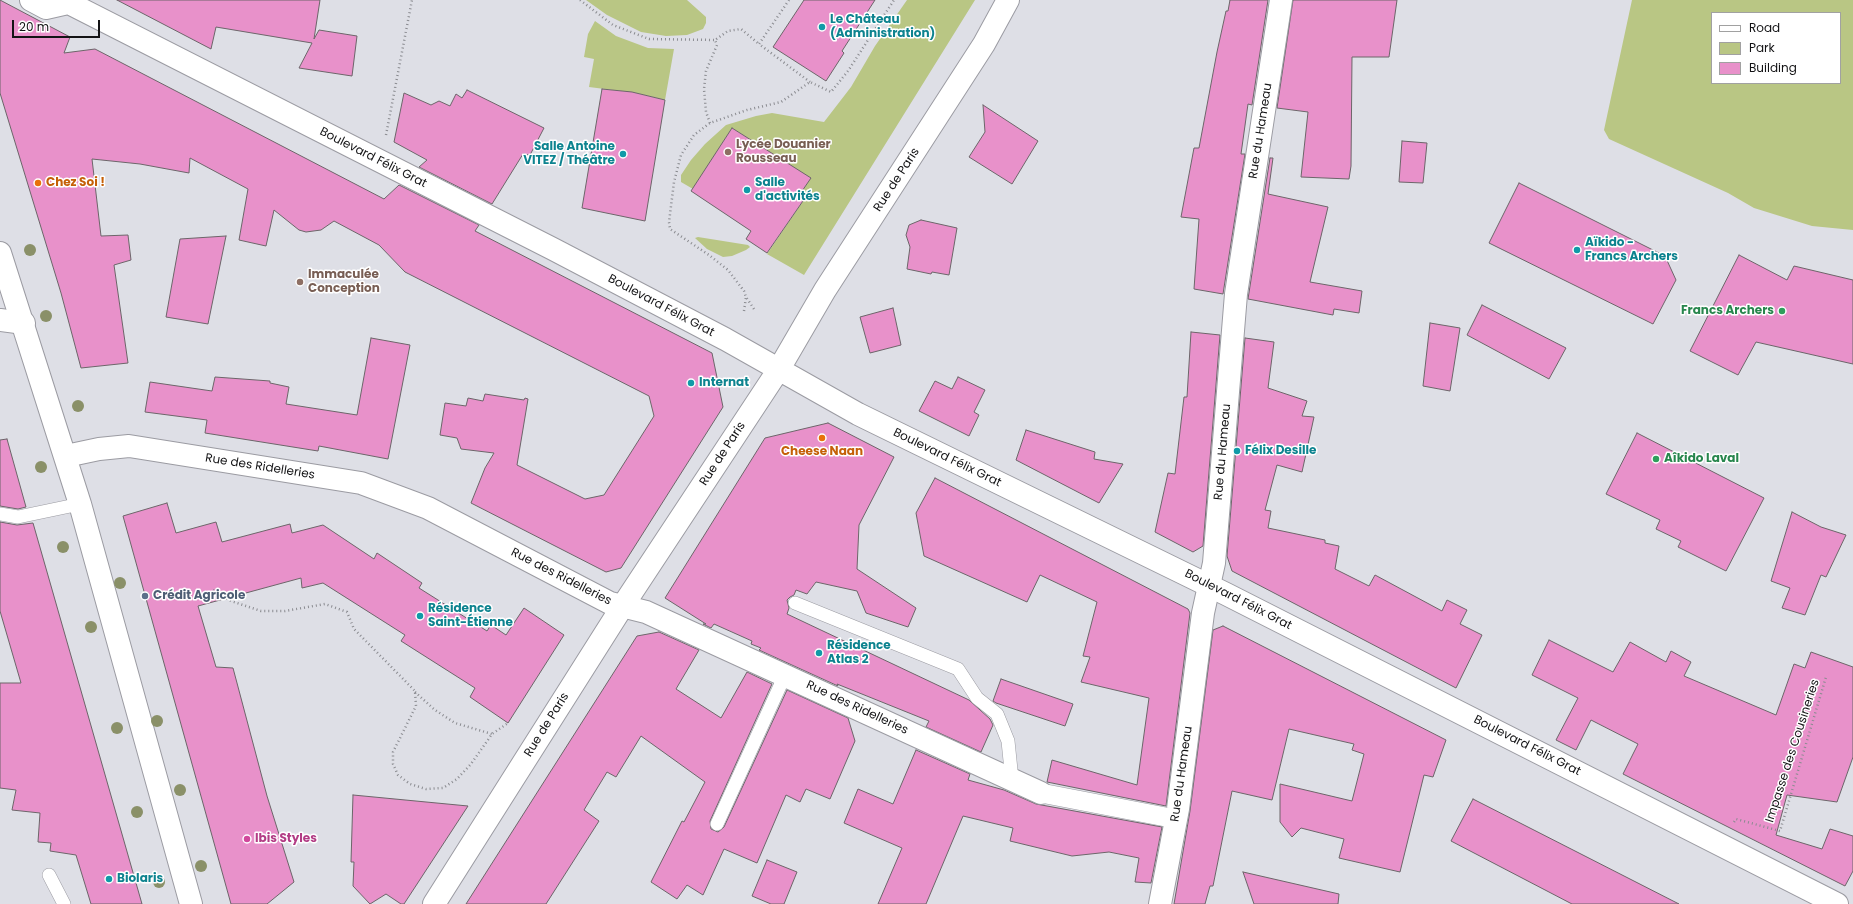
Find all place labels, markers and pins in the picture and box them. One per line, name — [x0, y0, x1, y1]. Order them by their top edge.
place label: Le Château (Administration) — [830, 13, 935, 41]
marker: Le Château (Administration) — [817, 22, 827, 32]
place label: Lycée Douanier Rousseau — [736, 138, 831, 166]
place label: Salle Antoine VITEZ / Théâtre — [523, 140, 615, 168]
marker: Lycée Douanier Rousseau — [723, 147, 733, 157]
marker: Salle Antoine VITEZ / Théâtre — [618, 149, 628, 159]
place label: Chez Soi ! — [46, 176, 105, 190]
place label: Salle d'activités — [755, 176, 820, 204]
marker: Chez Soi ! — [33, 178, 43, 188]
marker: Salle d'activités — [742, 185, 752, 195]
place label: Aïkido - Francs Archers — [1585, 236, 1678, 264]
marker: Aïkido - Francs Archers — [1572, 245, 1582, 255]
place label: Immaculée Conception — [308, 268, 380, 296]
marker: Immaculée Conception — [295, 277, 305, 287]
place label: Francs Archers — [1681, 304, 1774, 318]
marker: Francs Archers — [1777, 306, 1787, 316]
place label: Internat — [699, 376, 749, 390]
marker: Internat — [686, 378, 696, 388]
marker: Cheese Naan — [817, 433, 827, 443]
place label: Félix Desille — [1245, 444, 1316, 458]
place label: Cheese Naan — [781, 445, 863, 459]
marker: Félix Desille — [1232, 446, 1242, 456]
place label: Aîkido Laval — [1664, 452, 1739, 466]
marker: Aîkido Laval — [1651, 454, 1661, 464]
place label: Crédit Agricole — [153, 589, 245, 603]
marker: Crédit Agricole — [140, 591, 150, 601]
place label: Résidence Saint-Étienne — [428, 602, 513, 630]
marker: Résidence Saint-Étienne — [415, 611, 425, 621]
place label: Résidence Atlas 2 — [827, 639, 891, 667]
marker: Résidence Atlas 2 — [814, 648, 824, 658]
place label: Ibis Styles — [255, 832, 317, 846]
marker: Ibis Styles — [242, 834, 252, 844]
place label: Biolaris — [117, 872, 163, 886]
marker: Biolaris — [104, 874, 114, 884]

